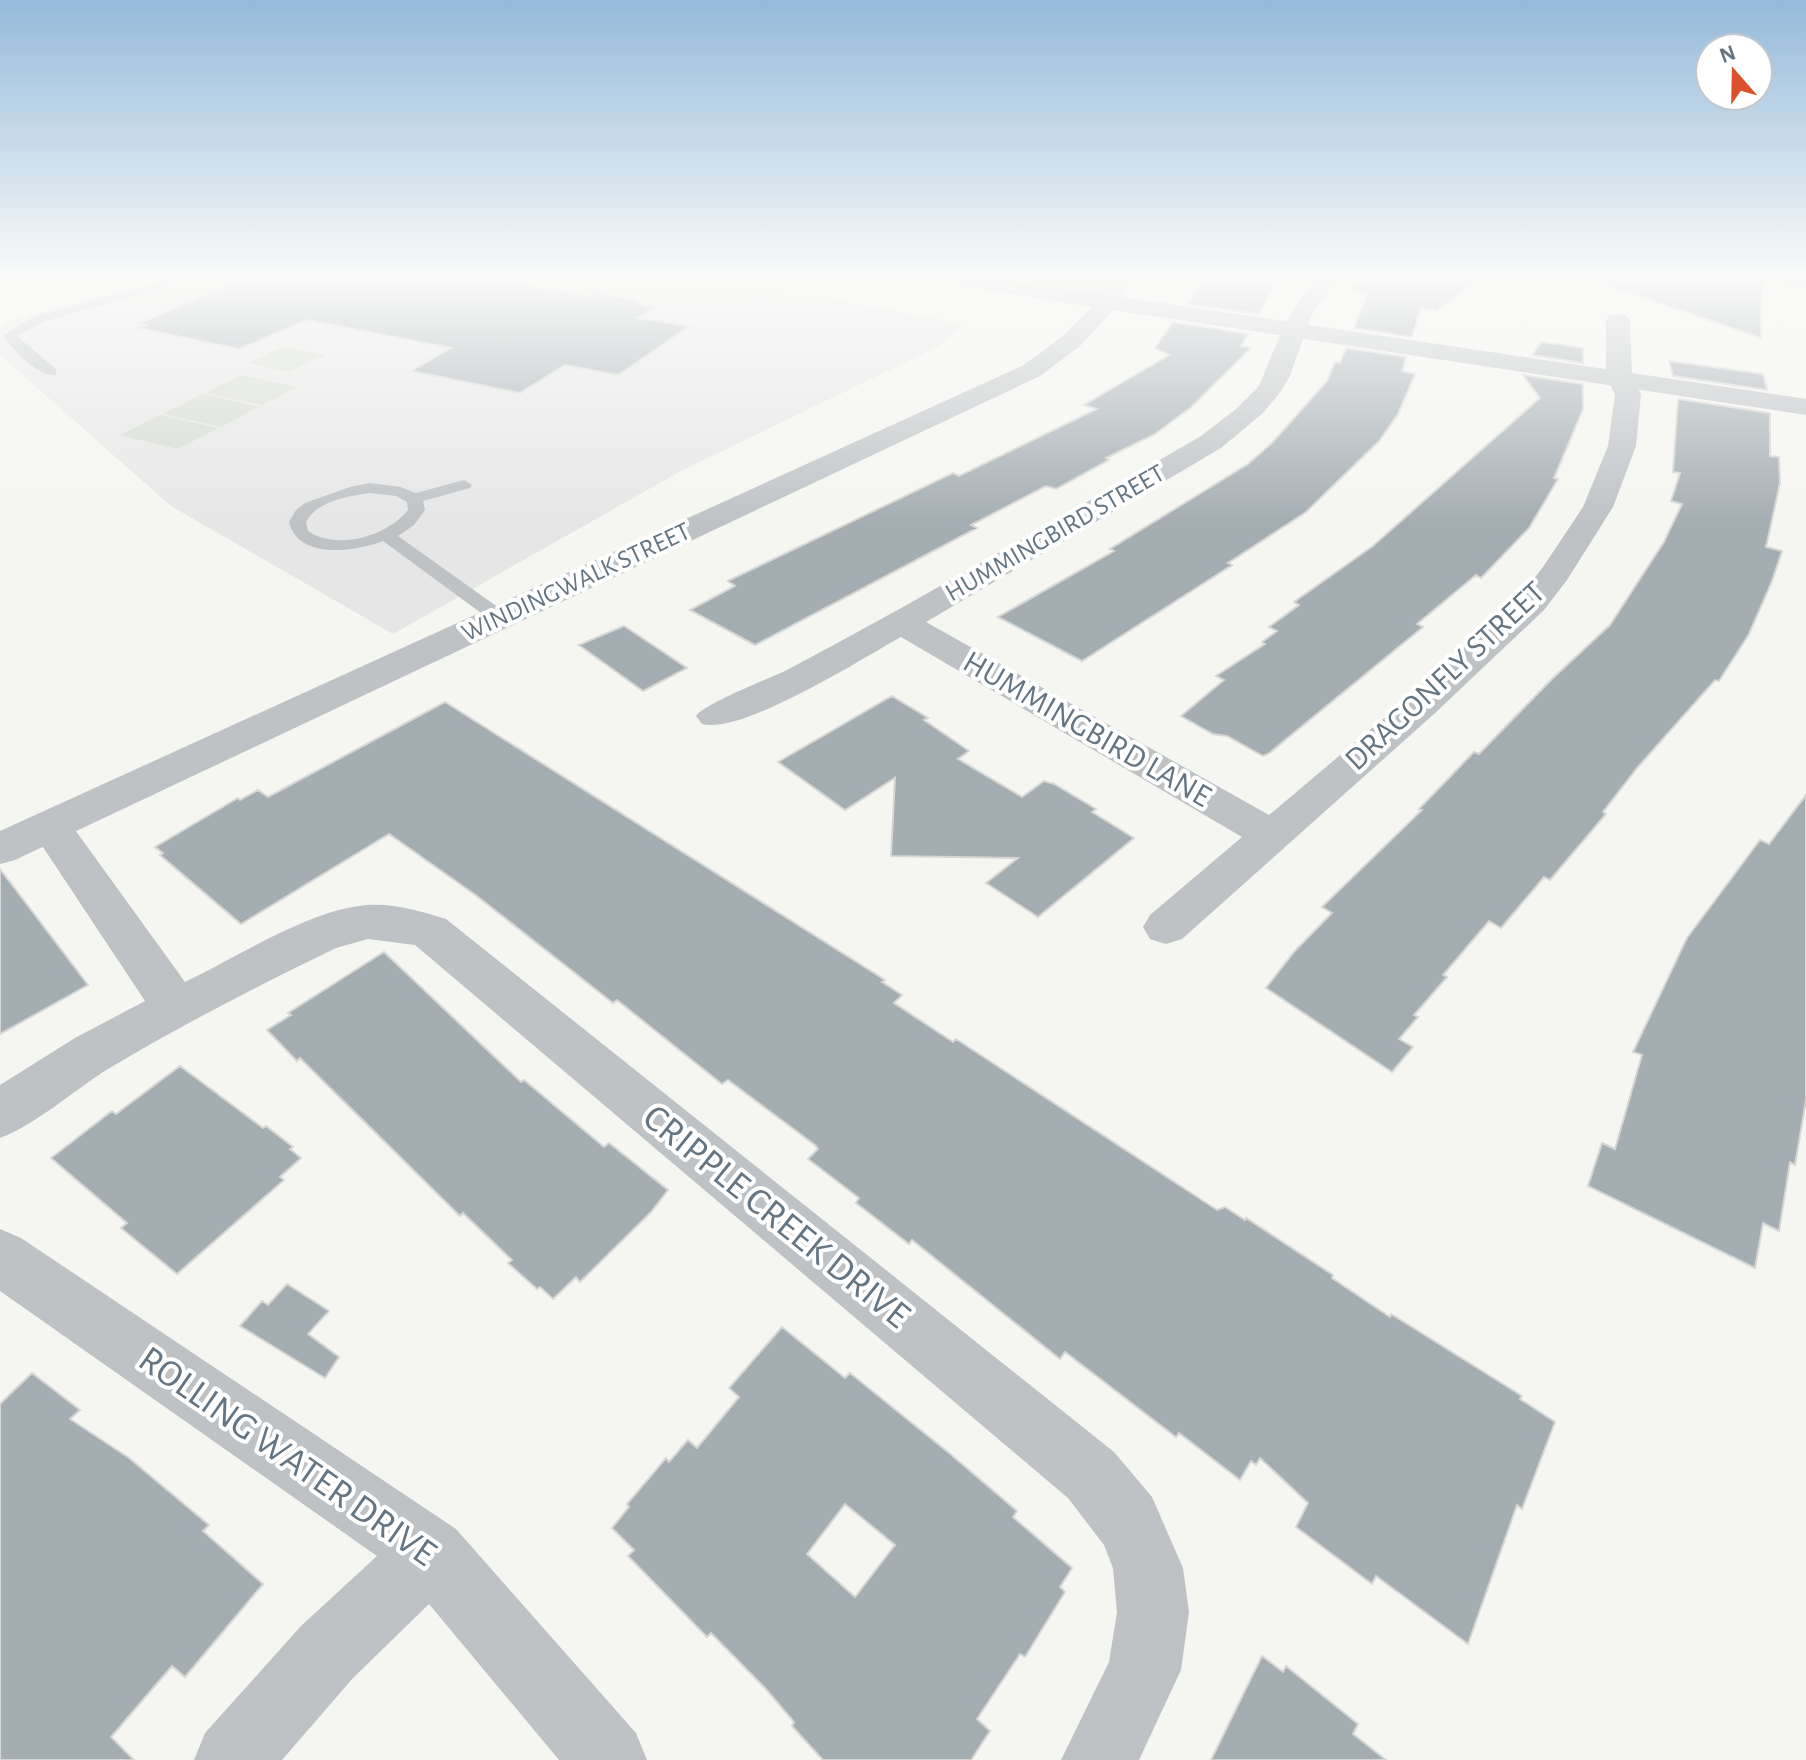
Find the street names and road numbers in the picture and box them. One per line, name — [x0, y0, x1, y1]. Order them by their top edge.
street label: HUMMINGBIRD STREET — [941, 460, 1169, 606]
street label: WINDINGWALK STREET — [458, 518, 694, 646]
street label: DRAGONFLY STREET — [1339, 575, 1551, 776]
street label: HUMMINGBIRD LANE — [958, 645, 1216, 813]
street label: CRIPPLE CREEK DRIVE — [636, 1098, 916, 1336]
street label: ROLLING WATER DRIVE — [131, 1340, 443, 1574]

